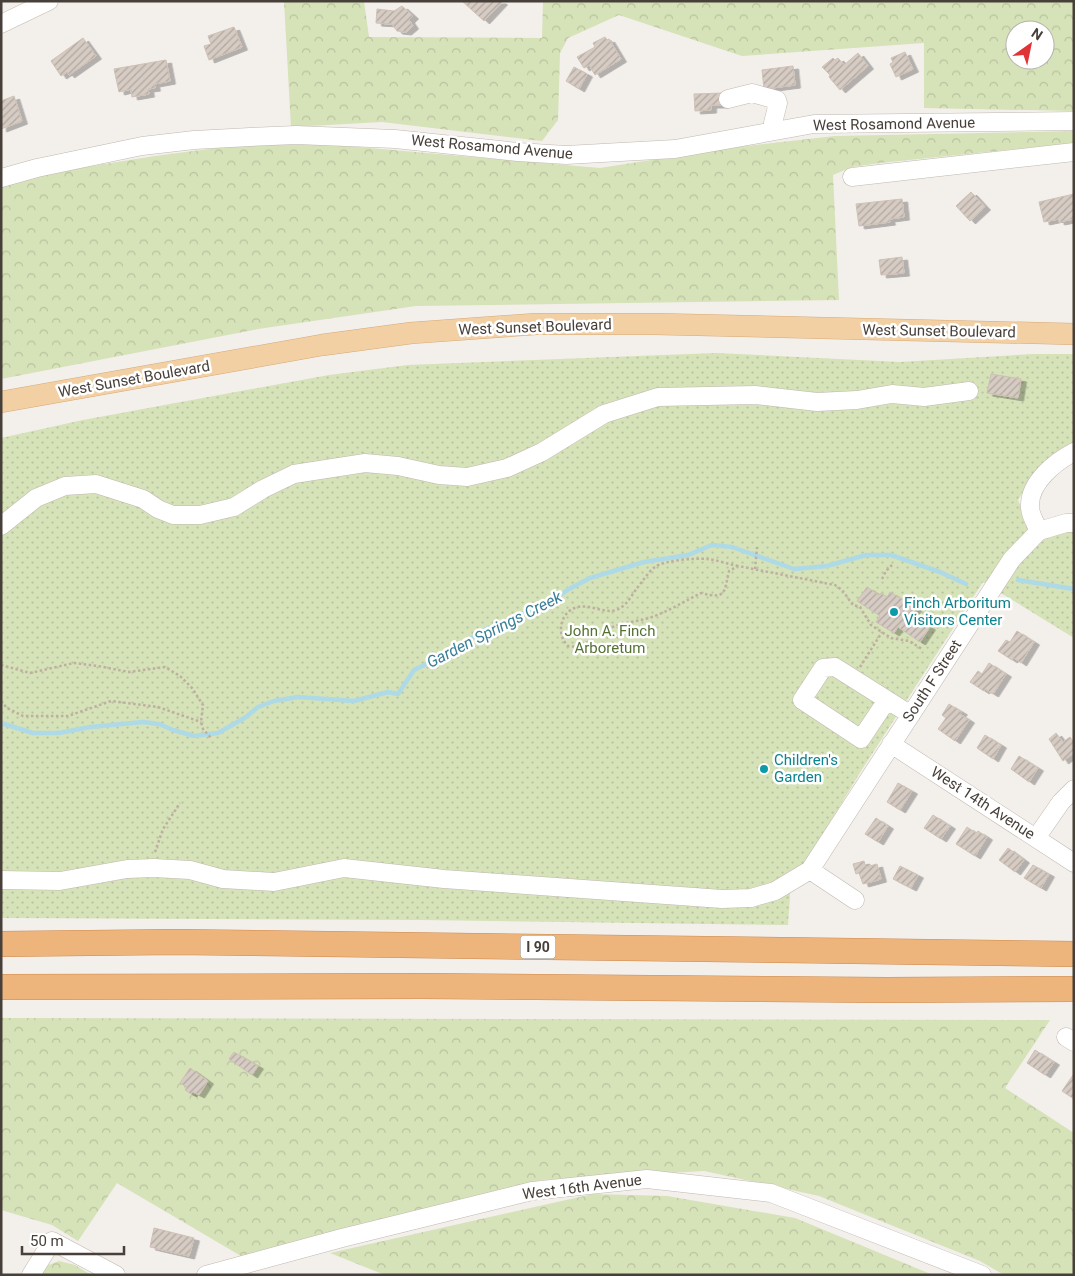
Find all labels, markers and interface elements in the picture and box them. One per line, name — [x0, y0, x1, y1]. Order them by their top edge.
north arrow — [1005, 20, 1055, 70]
text: N — [1029, 25, 1046, 44]
street label: West Rosamond Avenue — [813, 114, 975, 134]
street label: West Rosamond Avenue — [410, 131, 574, 163]
street label: West Sunset Boulevard — [458, 315, 612, 339]
street label: West Sunset Boulevard — [862, 321, 1016, 341]
street label: West Sunset Boulevard — [57, 357, 211, 401]
water label: Garden Springs Creek — [423, 587, 566, 672]
place label: Finch Arboritum Visitors Center — [904, 594, 1011, 629]
marker: Finch Arboritum Visitors Center — [888, 606, 900, 618]
park label: John A. Finch Arboretum — [565, 622, 655, 657]
street label: South F Street — [899, 637, 965, 725]
place label: Children's Garden — [774, 751, 838, 786]
marker: Children's Garden — [758, 763, 770, 775]
street label: West 14th Avenue — [928, 763, 1038, 843]
road number: I 90 — [520, 936, 556, 959]
street label: West 16th Avenue — [521, 1171, 643, 1203]
scale bar — [22, 1224, 125, 1256]
text: 50 m — [30, 1232, 64, 1250]

